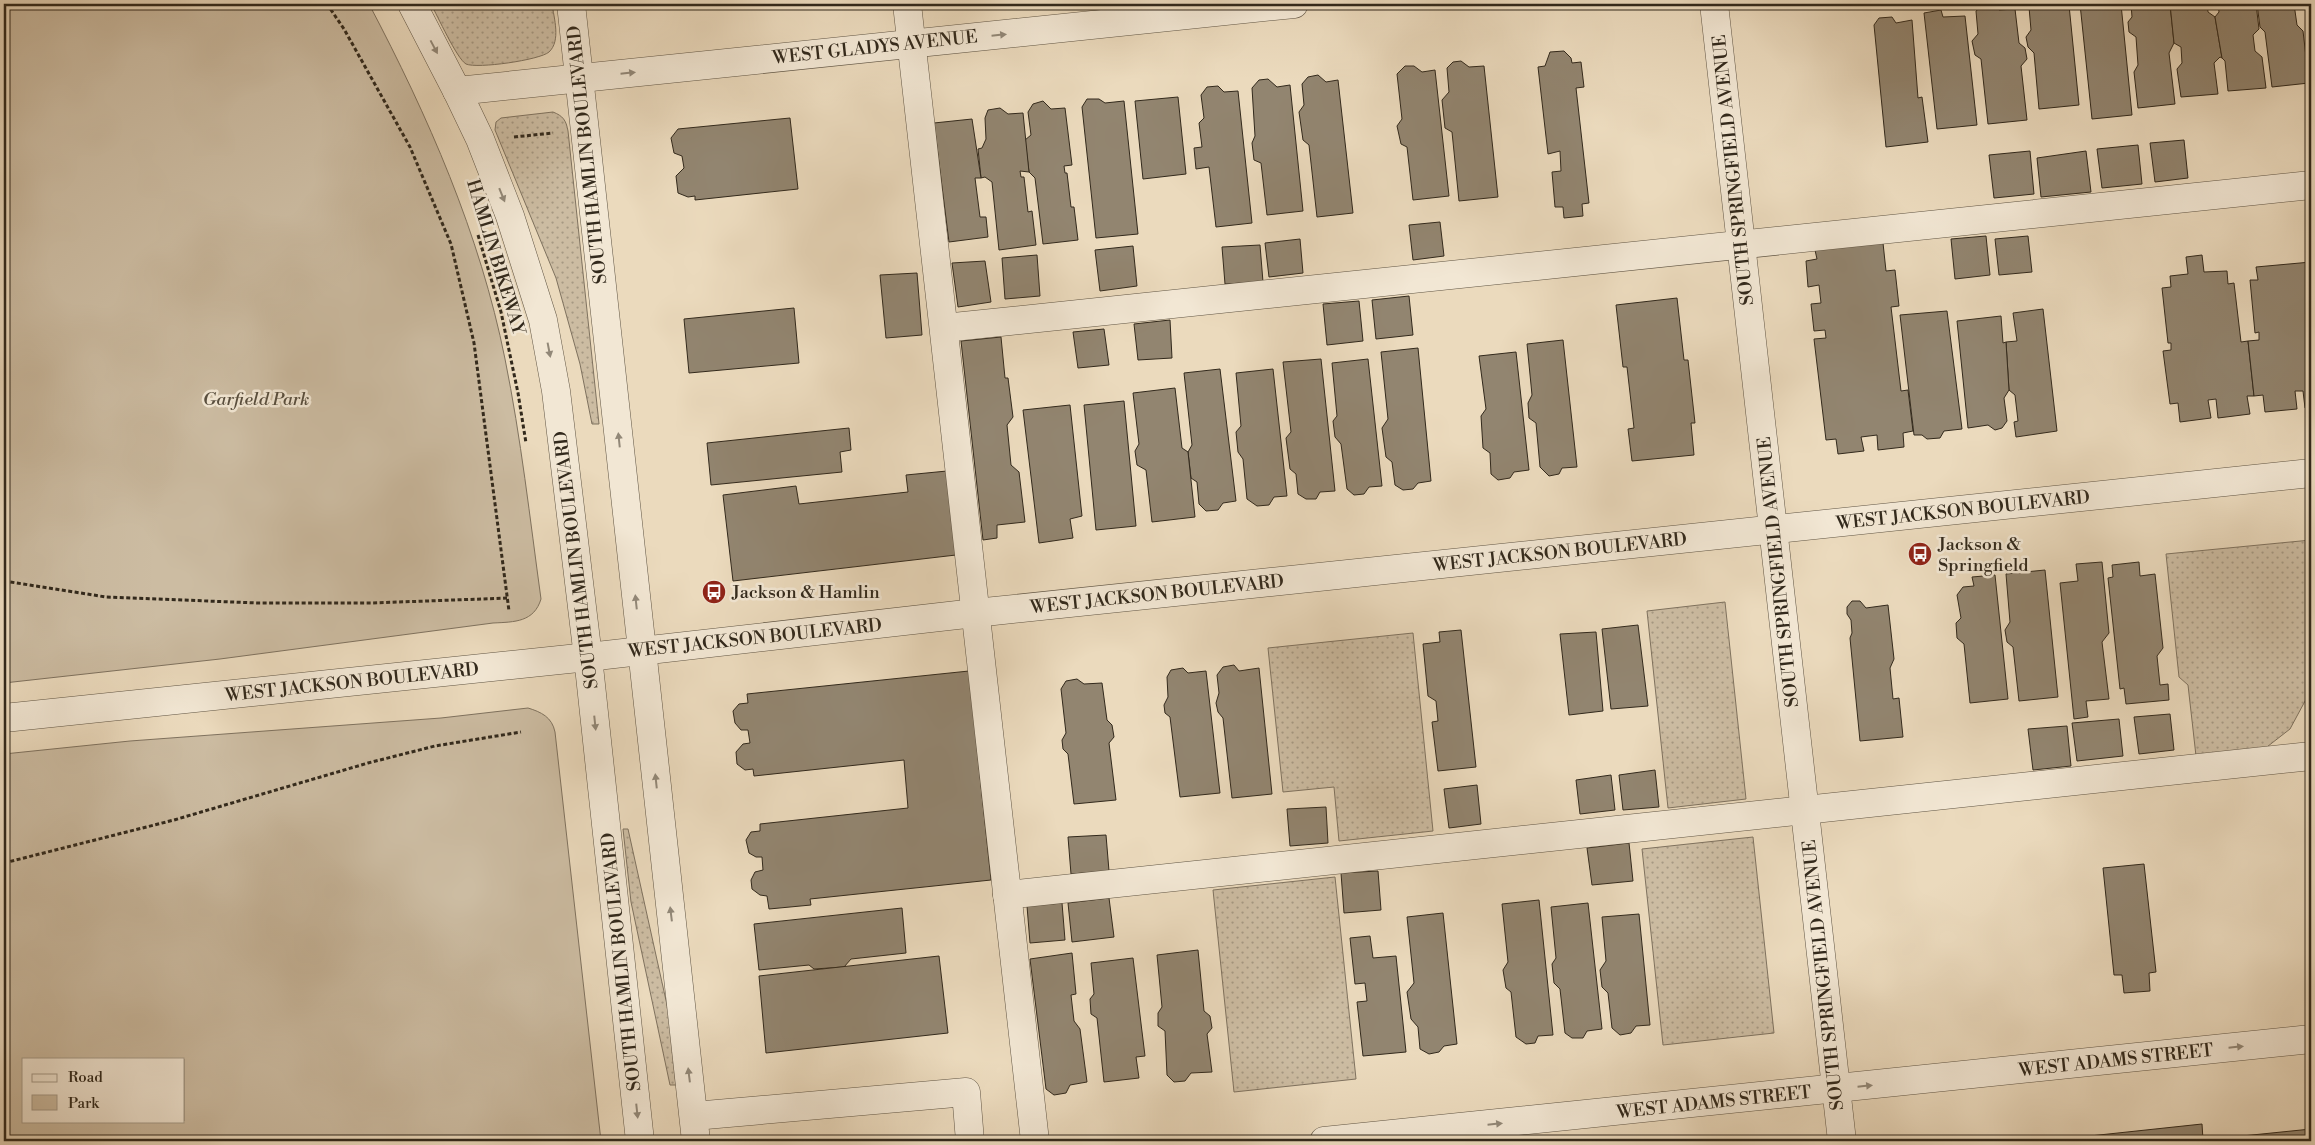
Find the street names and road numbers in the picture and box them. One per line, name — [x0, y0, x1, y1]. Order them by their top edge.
street label: SOUTH HAMLIN BOULEVARD — [562, 25, 613, 285]
street label: WEST GLADYS AVENUE — [770, 25, 979, 70]
street label: SOUTH SPRINGFIELD AVENUE — [1708, 33, 1759, 307]
street label: HAMLIN BIKEWAY — [461, 177, 530, 339]
street label: SOUTH HAMLIN BOULEVARD — [549, 430, 604, 690]
street label: SOUTH SPRINGFIELD AVENUE — [1753, 435, 1804, 709]
street label: WEST JACKSON BOULEVARD — [1834, 486, 2091, 535]
street label: WEST JACKSON BOULEVARD — [1431, 528, 1688, 577]
street label: WEST JACKSON BOULEVARD — [1028, 570, 1285, 619]
street label: WEST JACKSON BOULEVARD — [626, 614, 883, 663]
street label: WEST JACKSON BOULEVARD — [223, 658, 480, 707]
street label: SOUTH HAMLIN BOULEVARD — [596, 832, 647, 1092]
street label: SOUTH SPRINGFIELD AVENUE — [1798, 838, 1849, 1112]
street label: WEST ADAMS STREET — [2017, 1039, 2215, 1082]
street label: WEST ADAMS STREET — [1615, 1081, 1813, 1124]

